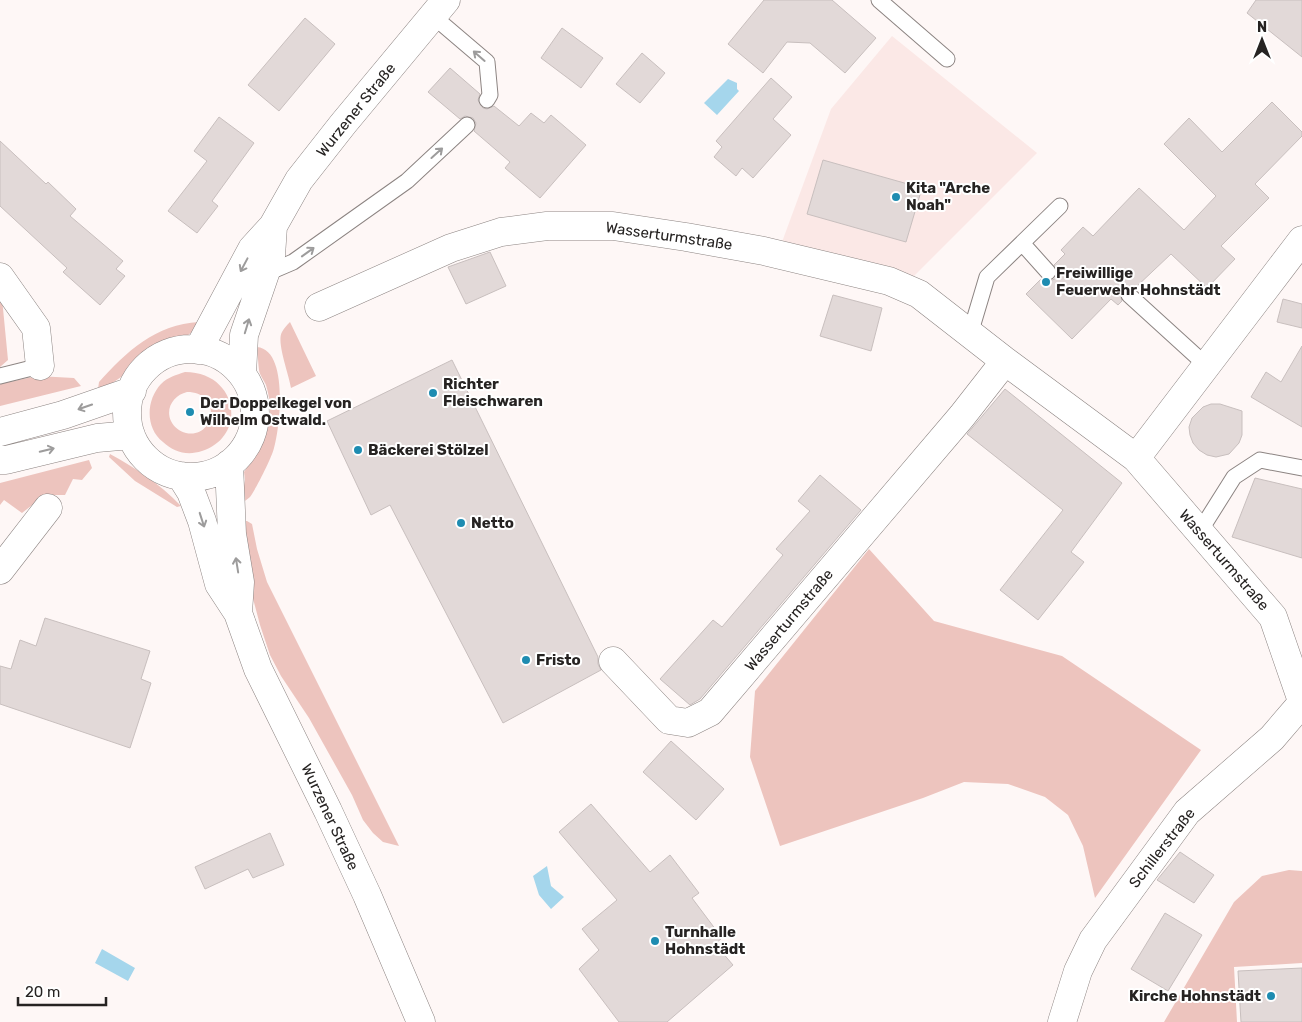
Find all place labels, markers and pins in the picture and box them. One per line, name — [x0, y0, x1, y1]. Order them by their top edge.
place label: Kita "Arche Noah" — [906, 179, 990, 214]
marker: Kita "Arche Noah" — [890, 191, 902, 203]
place label: Freiwillige Feuerwehr Hohnstädt — [1056, 264, 1220, 299]
marker: Freiwillige Feuerwehr Hohnstädt — [1040, 276, 1052, 288]
place label: Richter Fleischwaren — [443, 375, 543, 410]
marker: Richter Fleischwaren — [427, 387, 439, 399]
place label: Der Doppelkegel von Wilhelm Ostwald. — [200, 394, 352, 429]
marker: Der Doppelkegel von Wilhelm Ostwald. — [184, 406, 196, 418]
place label: Bäckerei Stölzel — [368, 441, 489, 459]
marker: Bäckerei Stölzel — [352, 444, 364, 456]
place label: Netto — [471, 514, 514, 532]
marker: Netto — [455, 517, 467, 529]
place label: Fristo — [536, 651, 581, 669]
marker: Fristo — [520, 654, 532, 666]
place label: Turnhalle Hohnstädt — [665, 923, 745, 958]
marker: Turnhalle Hohnstädt — [649, 935, 661, 947]
place label: Kirche Hohnstädt — [1129, 987, 1261, 1005]
marker: Kirche Hohnstädt — [1265, 990, 1277, 1002]

